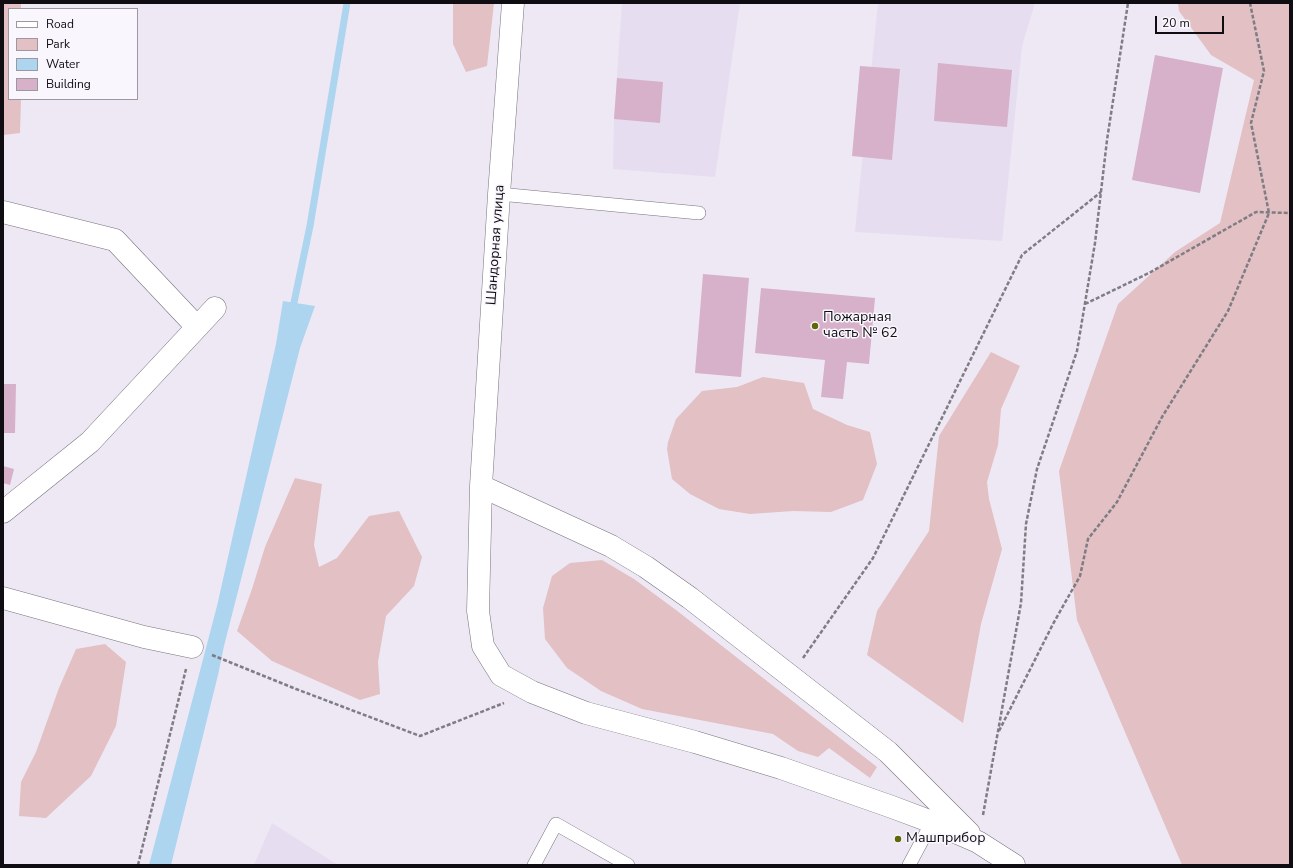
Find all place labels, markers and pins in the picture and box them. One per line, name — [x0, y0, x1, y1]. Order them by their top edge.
place label: Пожарная часть № 62 — [823, 310, 898, 342]
marker: Пожарная часть № 62 — [810, 321, 820, 331]
place label: Машприбор — [906, 831, 986, 847]
marker: Машприбор — [893, 834, 903, 844]

